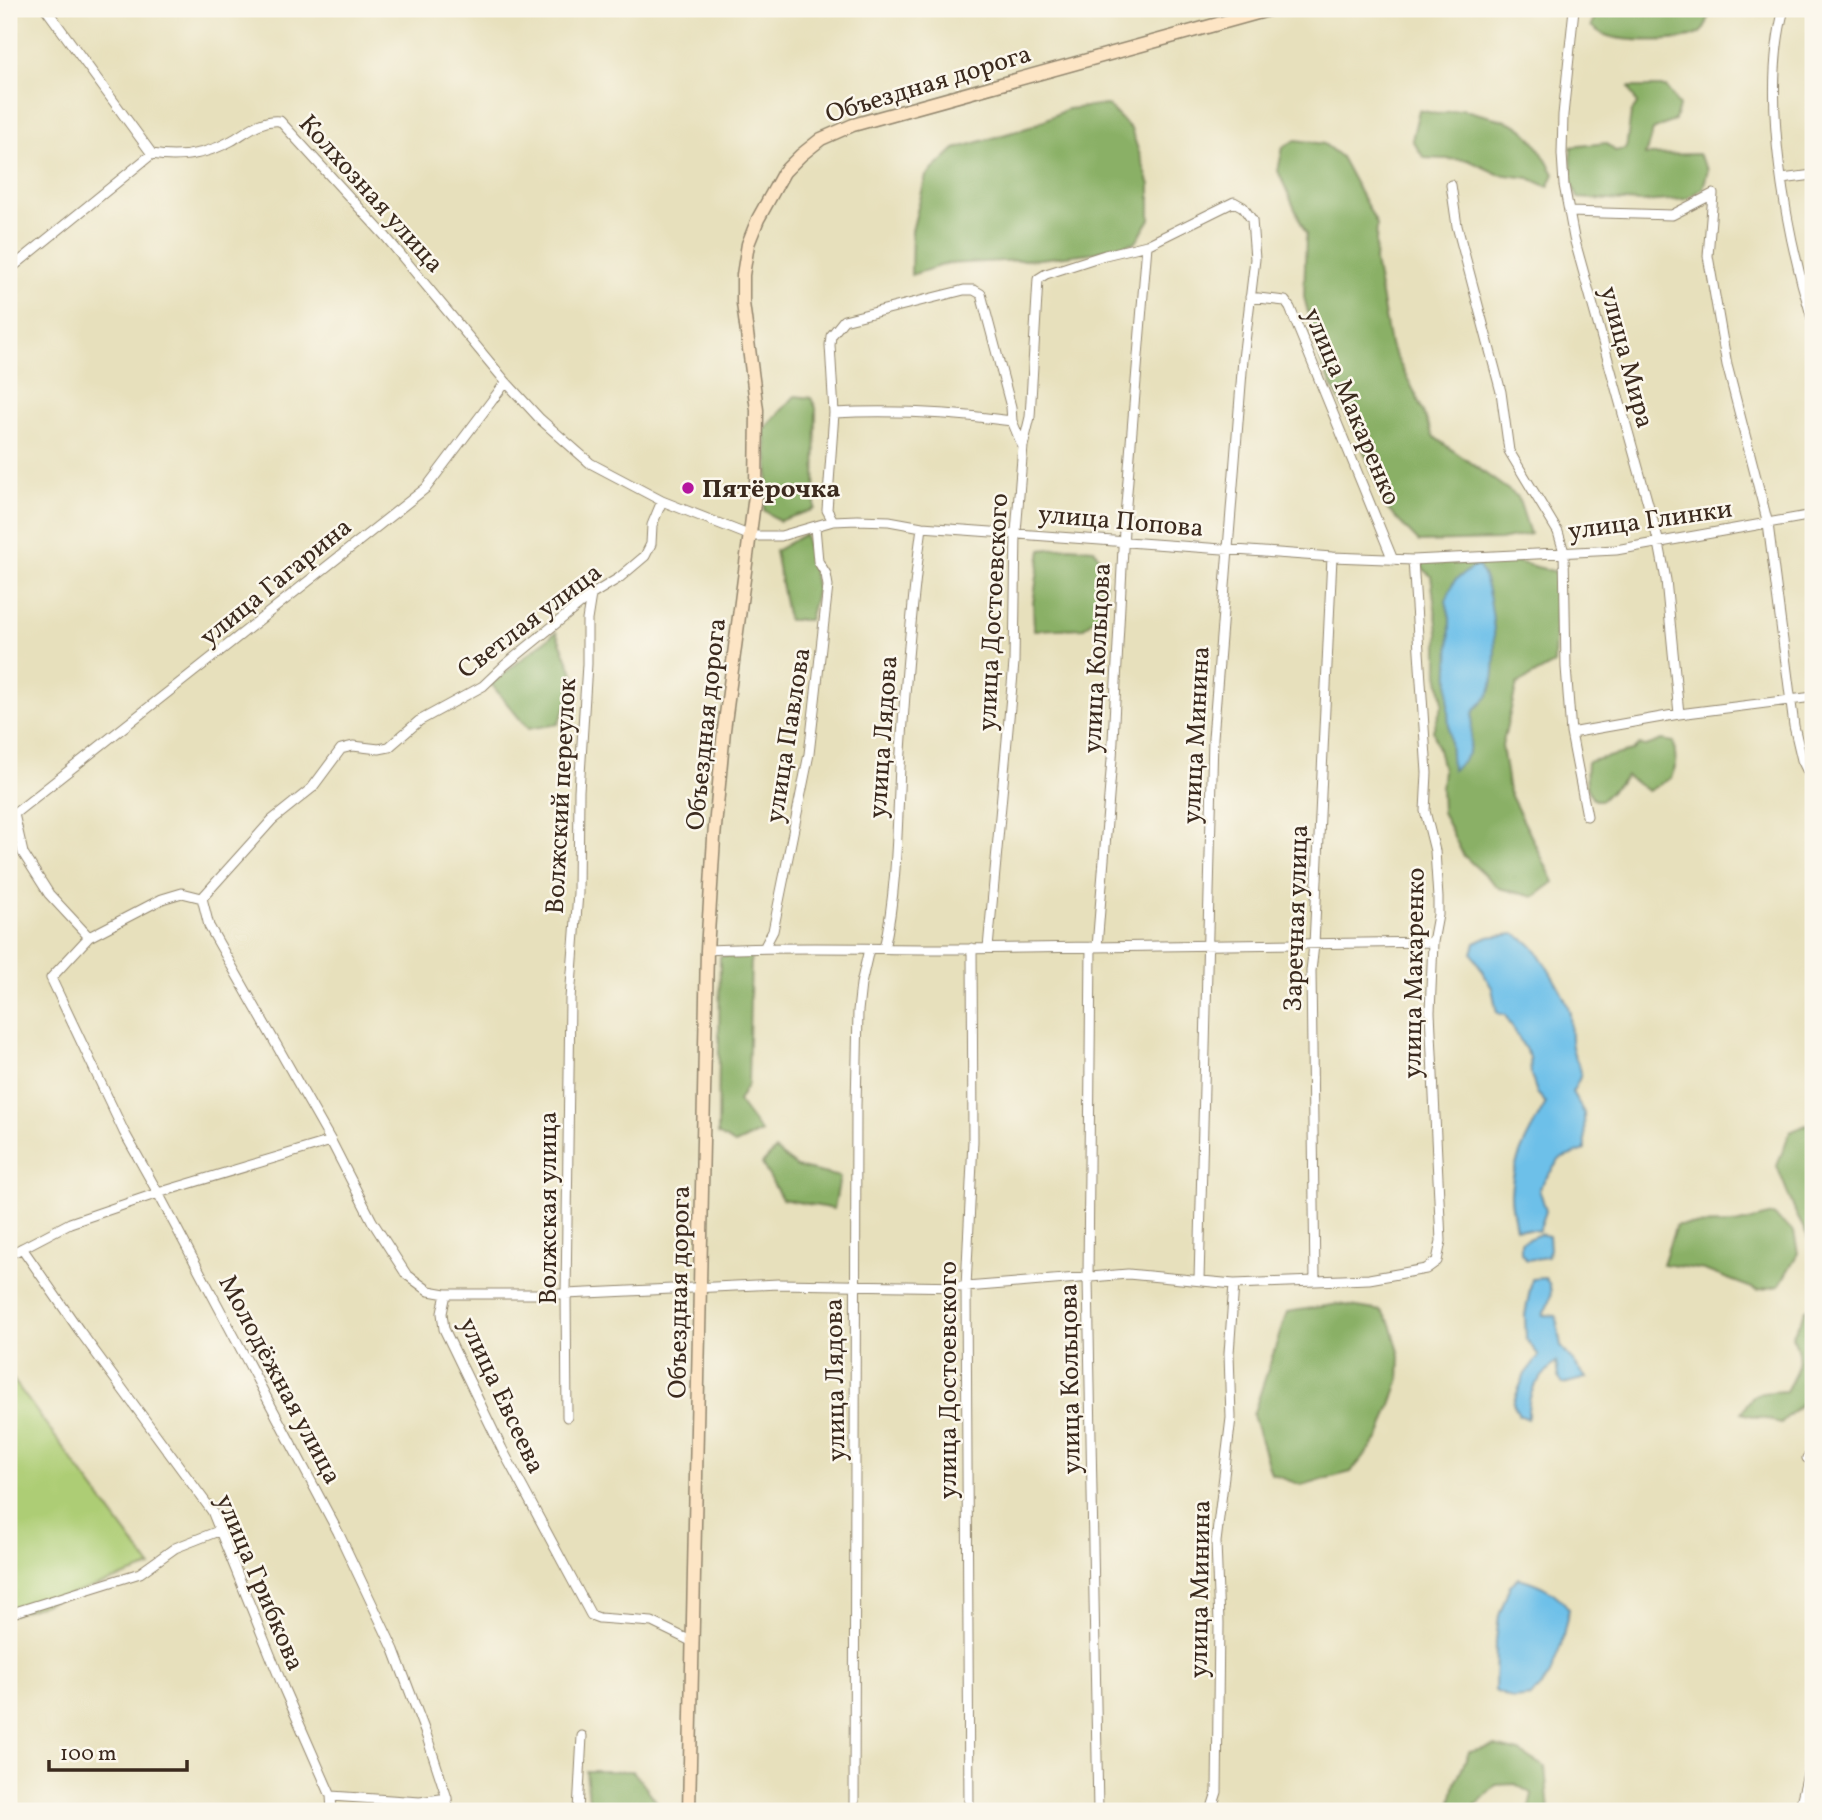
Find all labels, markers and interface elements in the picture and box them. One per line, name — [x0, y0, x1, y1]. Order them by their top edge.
street label: Объездная дорога — [821, 36, 1036, 133]
street label: Колхозная улица — [290, 107, 451, 281]
street label: улица Мира — [1590, 283, 1662, 432]
street label: улица Макаренко — [1293, 303, 1409, 511]
place label: Пятёрочка — [702, 472, 840, 508]
marker: Пятёрочка — [680, 480, 696, 496]
street label: улица Достоевского — [970, 492, 1018, 732]
street label: улица Глинки — [1566, 492, 1735, 550]
street label: улица Попова — [1037, 497, 1205, 547]
street label: улица Гагарина — [192, 510, 360, 655]
street label: Светлая улица — [450, 555, 610, 688]
street label: улица Кольцова — [1075, 562, 1121, 754]
street label: Объездная дорога — [678, 616, 736, 832]
street label: улица Павлова — [757, 645, 821, 826]
street label: улица Минина — [1174, 645, 1220, 825]
street label: улица Лядова — [860, 654, 908, 820]
street label: Волжский переулок — [538, 677, 586, 915]
street label: Заречная улица — [1276, 824, 1318, 1012]
street label: улица Макаренко — [1395, 867, 1435, 1079]
street label: Волжская улица — [531, 1111, 567, 1305]
street label: Объездная дорога — [660, 1185, 700, 1399]
street label: улица Достоевского — [931, 1261, 967, 1499]
street label: Молодёжная улица — [209, 1269, 350, 1491]
street label: улица Кольцова — [1051, 1283, 1091, 1475]
street label: улица Лядова — [817, 1298, 855, 1462]
street label: улица Евсеева — [449, 1312, 553, 1480]
street label: улица Грибкова — [206, 1489, 313, 1677]
street label: улица Минина — [1181, 1500, 1221, 1678]
scale bar — [49, 1729, 187, 1773]
text: 100 m — [60, 1740, 117, 1769]

